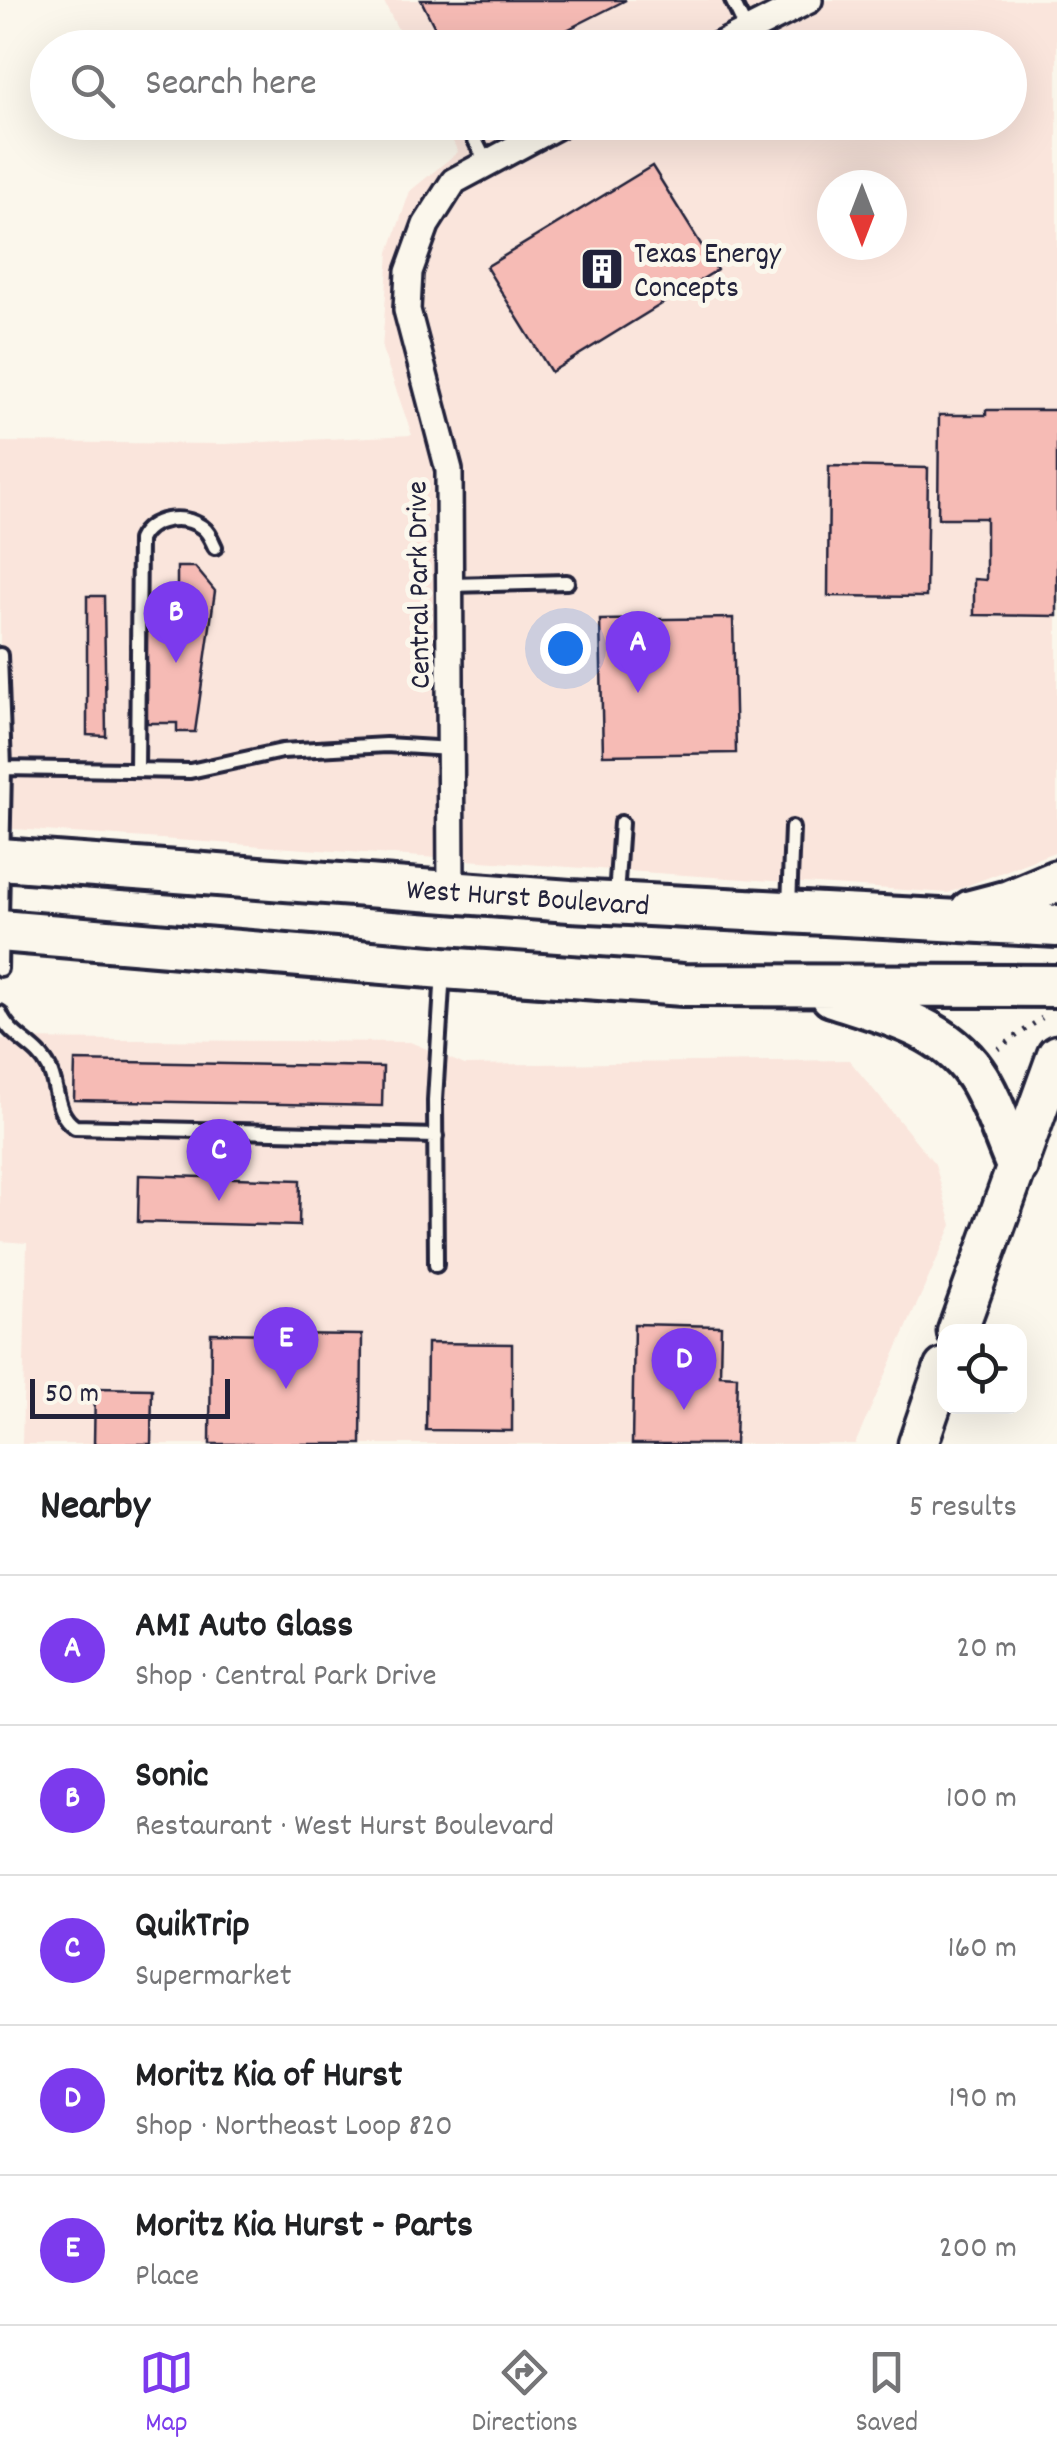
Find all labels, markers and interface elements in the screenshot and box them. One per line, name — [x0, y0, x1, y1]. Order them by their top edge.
search box — [30, 30, 1027, 140]
icon: search — [65, 58, 120, 113]
text: Search here — [145, 58, 317, 113]
north arrow — [817, 170, 907, 260]
place label: Texas Energy Concepts — [634, 235, 782, 312]
building icon: Texas Energy Concepts — [579, 246, 625, 292]
street label: Central Park Drive — [398, 481, 445, 689]
pin: B — [144, 580, 208, 663]
pin: A — [606, 610, 670, 693]
your location — [540, 623, 591, 674]
street label: West Hurst Boulevard — [405, 871, 651, 930]
pin: C — [186, 1118, 252, 1201]
pin: E — [254, 1306, 318, 1389]
map controls — [937, 1324, 1027, 1414]
button: locate — [937, 1324, 1027, 1414]
pin: D — [652, 1328, 716, 1410]
scale bar — [30, 1374, 230, 1418]
text: 50 m — [45, 1376, 99, 1416]
text: Nearby — [40, 1479, 150, 1539]
text: 5 results — [909, 1486, 1017, 1532]
text: AMI Auto Glass — [135, 1600, 353, 1655]
text: A — [64, 1627, 81, 1673]
text: 20 m — [956, 1627, 1017, 1673]
text: Shop · Central Park Drive — [135, 1655, 437, 1701]
text: Sonic — [135, 1750, 208, 1805]
text: B — [65, 1777, 80, 1823]
text: 100 m — [946, 1777, 1017, 1823]
text: Restaurant · West Hurst Boulevard — [135, 1805, 554, 1851]
text: QuikTrip — [135, 1900, 250, 1955]
text: C — [65, 1927, 80, 1973]
text: 160 m — [948, 1927, 1017, 1973]
text: Supermarket — [135, 1955, 291, 2001]
text: Moritz Kia of Hurst — [135, 2050, 402, 2105]
text: D — [64, 2077, 81, 2123]
text: 190 m — [949, 2077, 1017, 2123]
text: Shop · Northeast Loop 820 — [135, 2105, 453, 2151]
text: Moritz Kia Hurst - Parts — [135, 2200, 473, 2255]
text: E — [65, 2227, 80, 2273]
text: 200 m — [939, 2227, 1017, 2273]
text: Place — [135, 2255, 199, 2301]
tab: Map — [139, 2345, 194, 2445]
tab: Directions — [472, 2345, 578, 2445]
tab: Saved — [856, 2345, 918, 2445]

